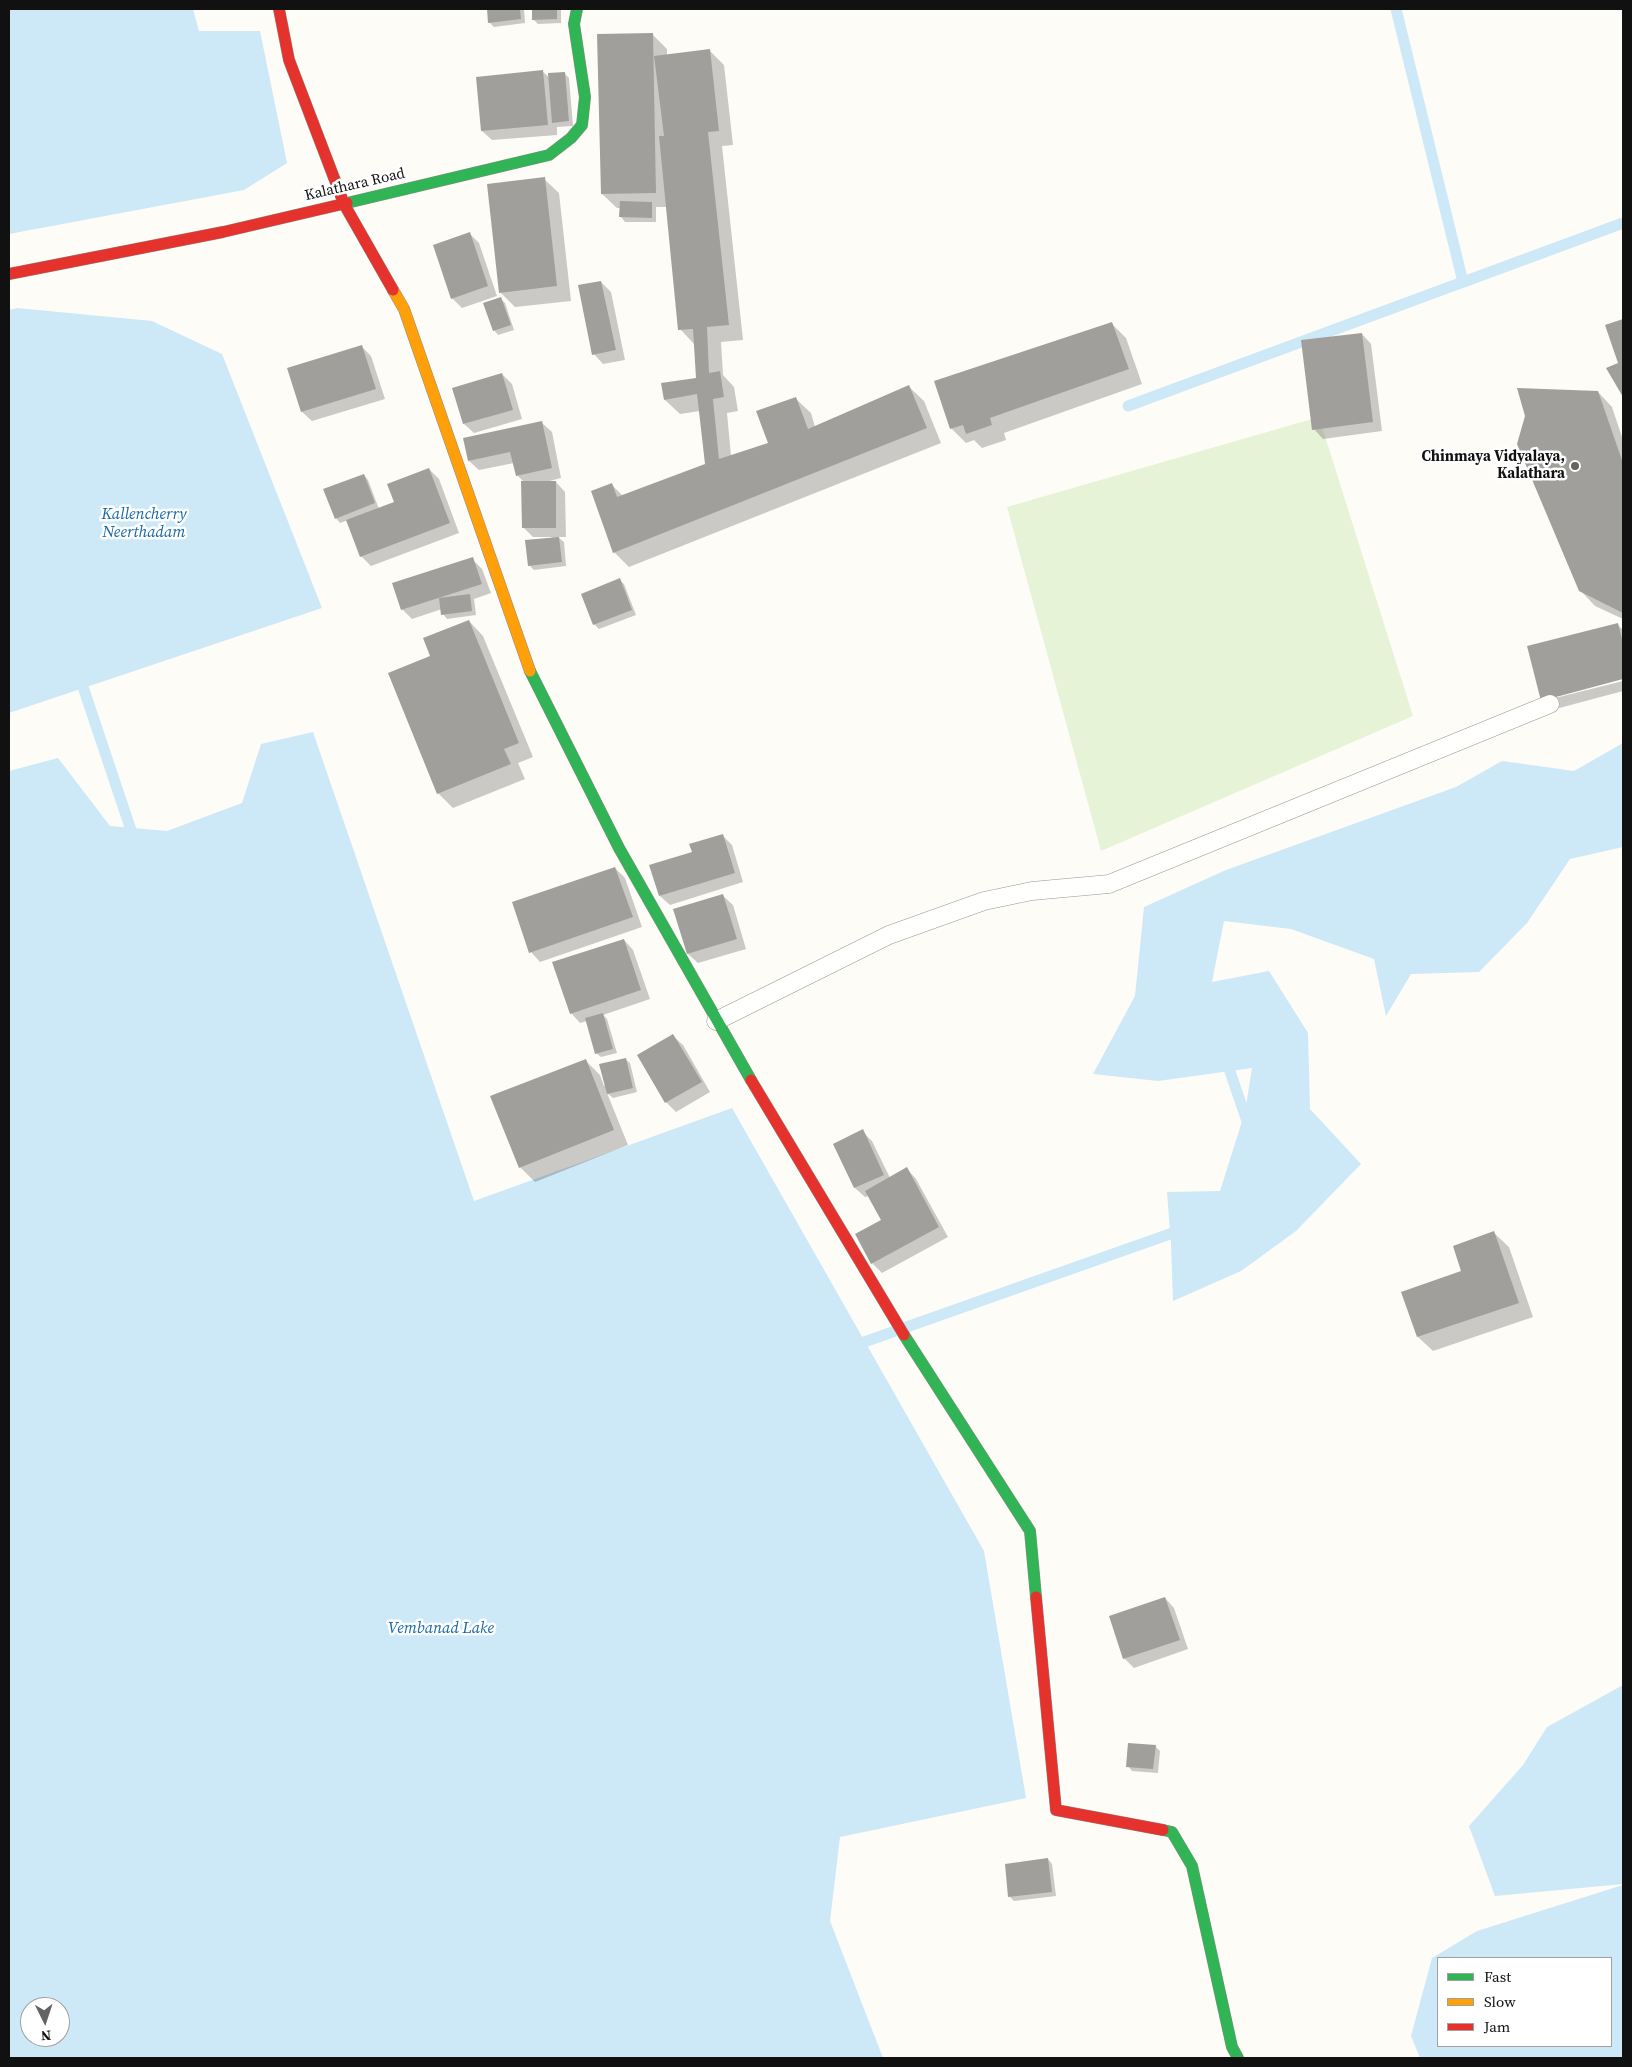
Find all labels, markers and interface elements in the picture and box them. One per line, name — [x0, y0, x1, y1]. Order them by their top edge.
street label: Kalathara Road — [303, 165, 407, 205]
place label: Chinmaya Vidyalaya, Kalathara — [1421, 448, 1565, 483]
marker: Chinmaya Vidyalaya, Kalathara — [1569, 460, 1581, 472]
water label: Kallencherry Neerthadam — [101, 505, 187, 543]
water label: Vembanad Lake — [388, 1619, 494, 1639]
legend — [1437, 1957, 1612, 2047]
text: Fast — [1484, 1966, 1511, 1987]
text: Slow — [1484, 1991, 1516, 2012]
north arrow — [20, 1997, 70, 2047]
text: Jam — [1484, 2016, 1510, 2037]
text: N — [40, 2026, 52, 2046]

